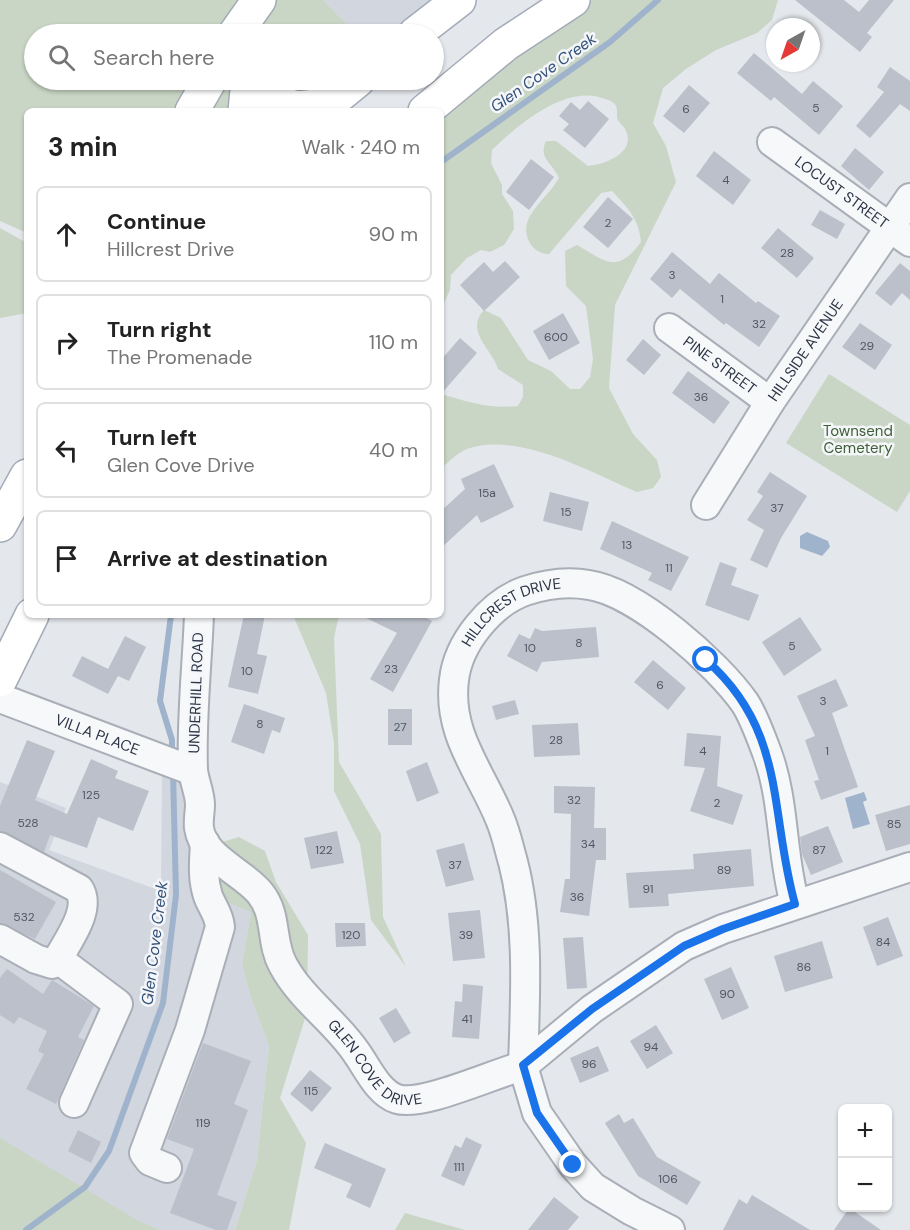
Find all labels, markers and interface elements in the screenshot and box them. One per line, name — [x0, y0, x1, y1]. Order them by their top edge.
north arrow — [766, 18, 820, 72]
search box — [24, 24, 444, 90]
water label: Glen Cove Creek — [486, 28, 601, 117]
icon: search — [45, 41, 78, 74]
text: Search here — [93, 43, 214, 72]
house number: 5 — [812, 100, 820, 116]
house number: 6 — [682, 101, 690, 117]
text: 3 min — [48, 130, 117, 164]
text: Walk · 240 m — [301, 134, 420, 160]
street label: LOCUST STREET — [791, 152, 893, 233]
house number: 4 — [722, 172, 730, 188]
text: Continue — [107, 207, 206, 236]
house number: 2 — [605, 215, 612, 231]
icon: ahead — [50, 218, 83, 251]
text: 90 m — [369, 221, 418, 247]
text: Hillcrest Drive — [107, 236, 234, 262]
house number: 28 — [780, 245, 794, 261]
house number: 3 — [668, 267, 676, 283]
house number: 1 — [720, 291, 724, 307]
street label: HILLSIDE AVENUE — [763, 295, 848, 405]
text: Turn right — [107, 315, 212, 344]
house number: 32 — [752, 316, 766, 332]
icon: right — [50, 326, 83, 359]
text: 110 m — [369, 329, 418, 355]
house number: 600 — [544, 329, 568, 345]
street label: PINE STREET — [679, 332, 761, 399]
house number: 29 — [860, 338, 874, 354]
text: The Promenade — [107, 344, 252, 370]
house number: 36 — [694, 389, 708, 405]
park label: Townsend Cemetery — [823, 421, 893, 458]
text: Turn left — [107, 423, 197, 452]
icon: left — [50, 434, 83, 467]
text: 40 m — [369, 437, 418, 463]
text: Glen Cove Drive — [107, 452, 255, 478]
house number: 15a — [478, 485, 496, 501]
house number: 37 — [770, 500, 784, 516]
house number: 15 — [560, 504, 572, 520]
house number: 13 — [622, 537, 632, 553]
icon: arrive — [50, 542, 83, 575]
text: Arrive at destination — [107, 544, 328, 573]
house number: 11 — [665, 560, 673, 576]
street label: HILLCREST DRIVE — [457, 573, 562, 650]
street label: UNDERHILL ROAD — [184, 632, 208, 754]
house number: 8 — [575, 635, 583, 651]
house number: 5 — [788, 638, 796, 654]
house number: 10 — [524, 640, 536, 656]
route start — [692, 646, 718, 672]
house number: 23 — [384, 661, 398, 677]
house number: 10 — [241, 663, 253, 679]
house number: 6 — [656, 677, 664, 693]
house number: 3 — [819, 693, 827, 709]
street label: VILLA PLACE — [52, 710, 142, 760]
house number: 8 — [256, 716, 264, 732]
house number: 27 — [393, 719, 407, 735]
house number: 28 — [549, 732, 563, 748]
house number: 4 — [699, 743, 707, 759]
house number: 1 — [825, 743, 829, 759]
house number: 125 — [82, 787, 100, 803]
house number: 32 — [567, 792, 581, 808]
house number: 2 — [714, 795, 721, 811]
house number: 528 — [17, 815, 39, 831]
house number: 85 — [887, 816, 901, 832]
house number: 34 — [581, 836, 595, 852]
house number: 122 — [315, 842, 333, 858]
house number: 87 — [812, 842, 826, 858]
house number: 37 — [448, 857, 462, 873]
house number: 89 — [717, 862, 731, 878]
water label: Glen Cove Creek — [136, 879, 173, 1006]
house number: 91 — [642, 881, 654, 897]
house number: 36 — [570, 889, 584, 905]
house number: 532 — [13, 909, 35, 925]
house number: 120 — [342, 927, 360, 943]
house number: 39 — [459, 927, 473, 943]
house number: 84 — [876, 934, 890, 950]
house number: 86 — [797, 959, 811, 975]
house number: 90 — [719, 986, 735, 1002]
house number: 41 — [461, 1011, 473, 1027]
street label: GLEN COVE DRIVE — [323, 1015, 423, 1110]
house number: 94 — [644, 1039, 658, 1055]
house number: 96 — [581, 1056, 597, 1072]
house number: 115 — [304, 1083, 318, 1099]
map controls — [838, 1104, 892, 1212]
button: + — [838, 1104, 892, 1158]
house number: 119 — [195, 1115, 211, 1131]
route end — [559, 1151, 585, 1177]
button: − — [838, 1158, 892, 1212]
house number: 111 — [453, 1159, 465, 1175]
house number: 106 — [658, 1171, 678, 1187]

